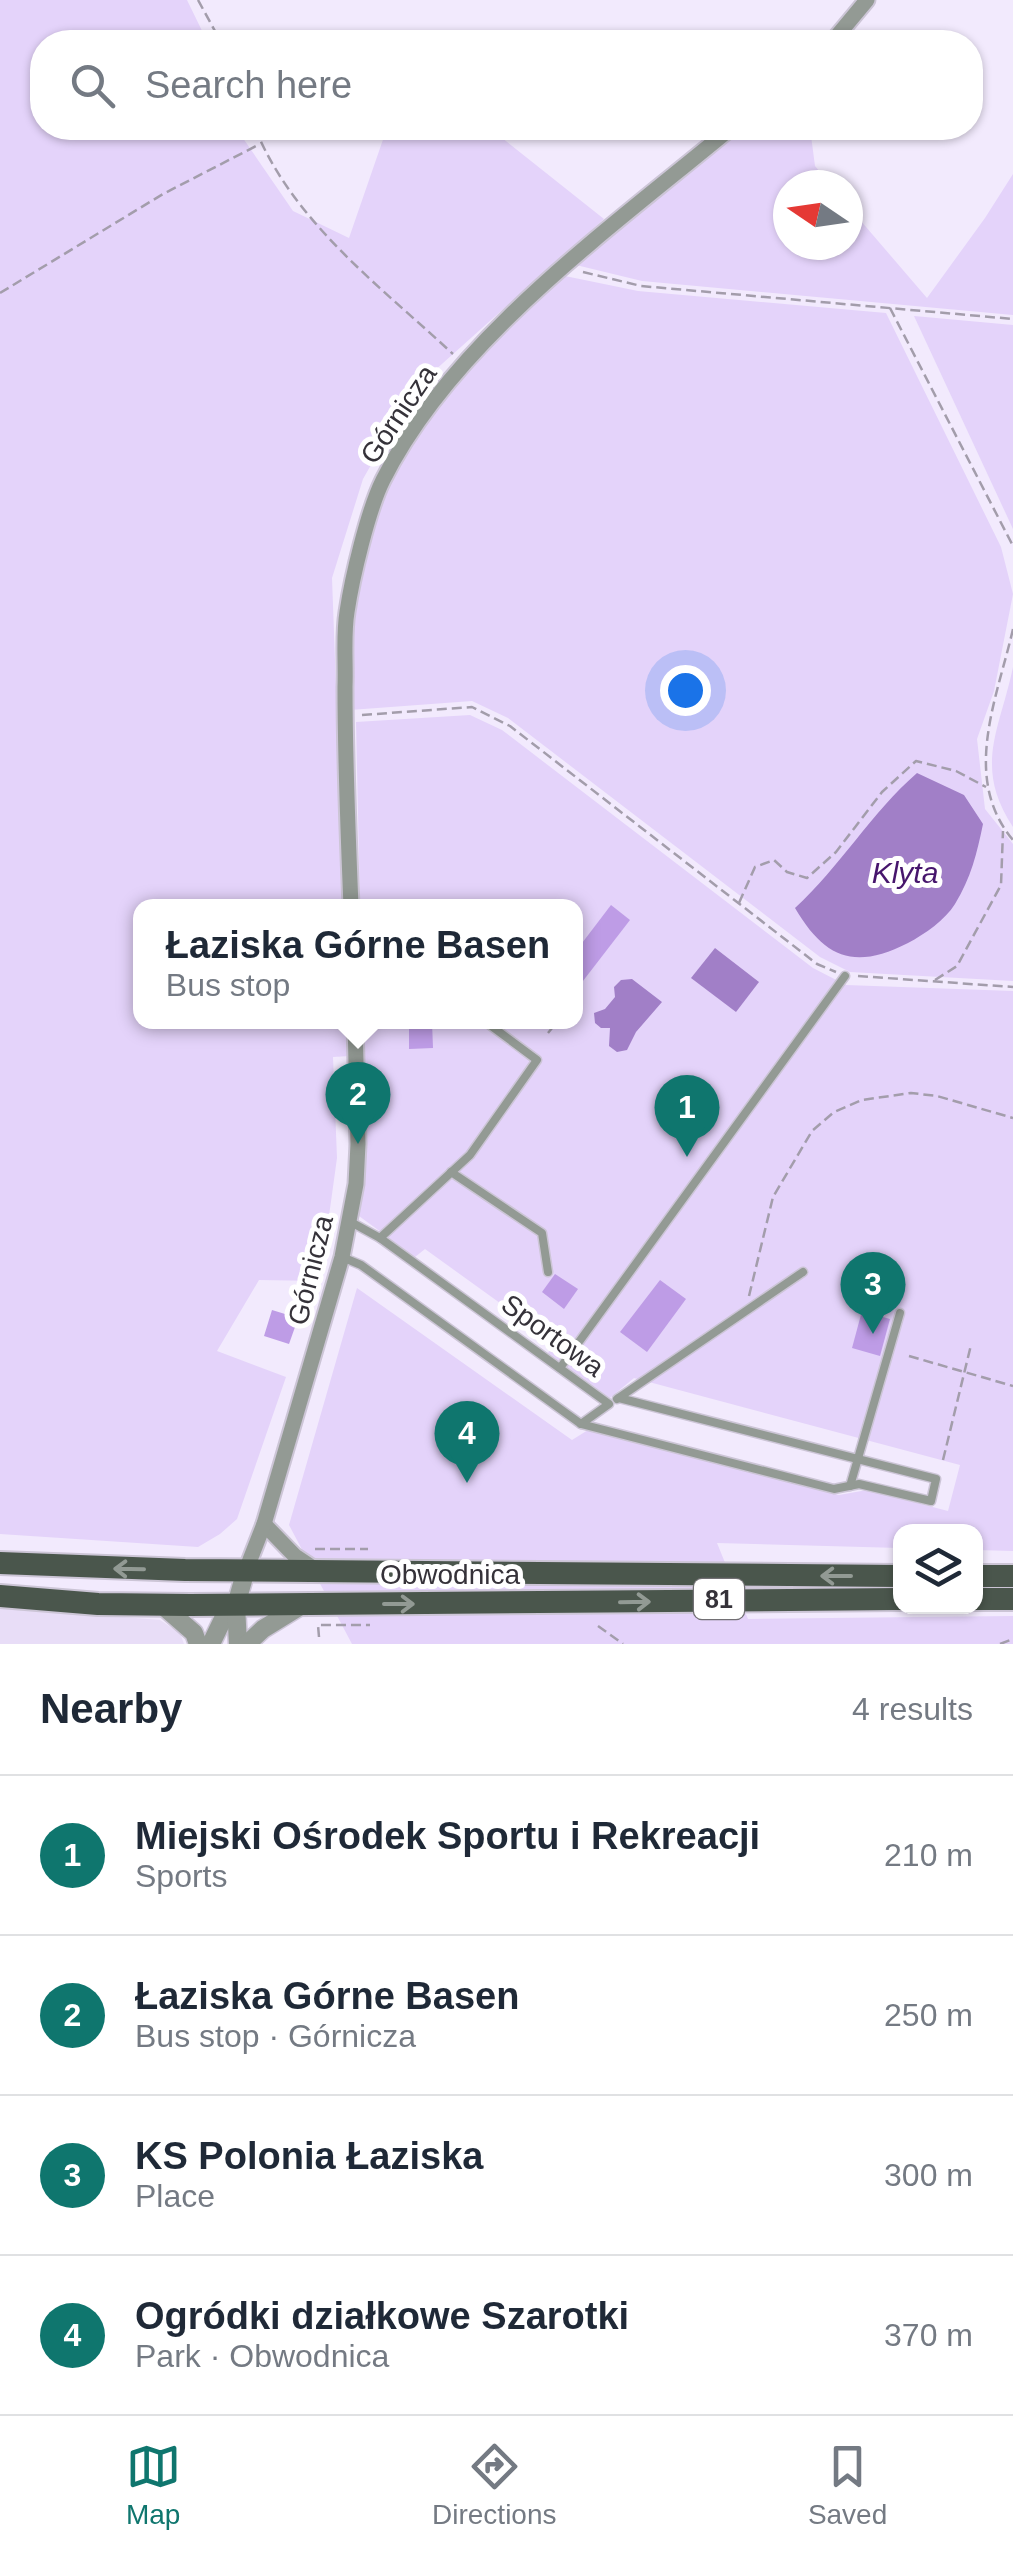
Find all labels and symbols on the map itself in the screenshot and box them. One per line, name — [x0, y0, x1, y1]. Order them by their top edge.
north arrow — [773, 170, 863, 260]
street label: Górnicza — [354, 359, 443, 469]
your location — [660, 665, 711, 716]
water label: Klyta — [872, 856, 938, 889]
pin: 2 — [326, 1062, 390, 1144]
pin: 1 — [654, 1074, 720, 1157]
street label: Górnicza — [282, 1212, 339, 1328]
pin: 3 — [840, 1252, 906, 1334]
street label: Sportowa — [496, 1288, 610, 1383]
pin: 4 — [434, 1400, 500, 1483]
street label: Obwodnica — [380, 1559, 520, 1590]
one-way arrow — [113, 1560, 145, 1579]
one-way arrow — [820, 1566, 852, 1586]
road number: 81 — [694, 1579, 744, 1619]
one-way arrow — [619, 1592, 651, 1611]
one-way arrow — [382, 1594, 415, 1614]

